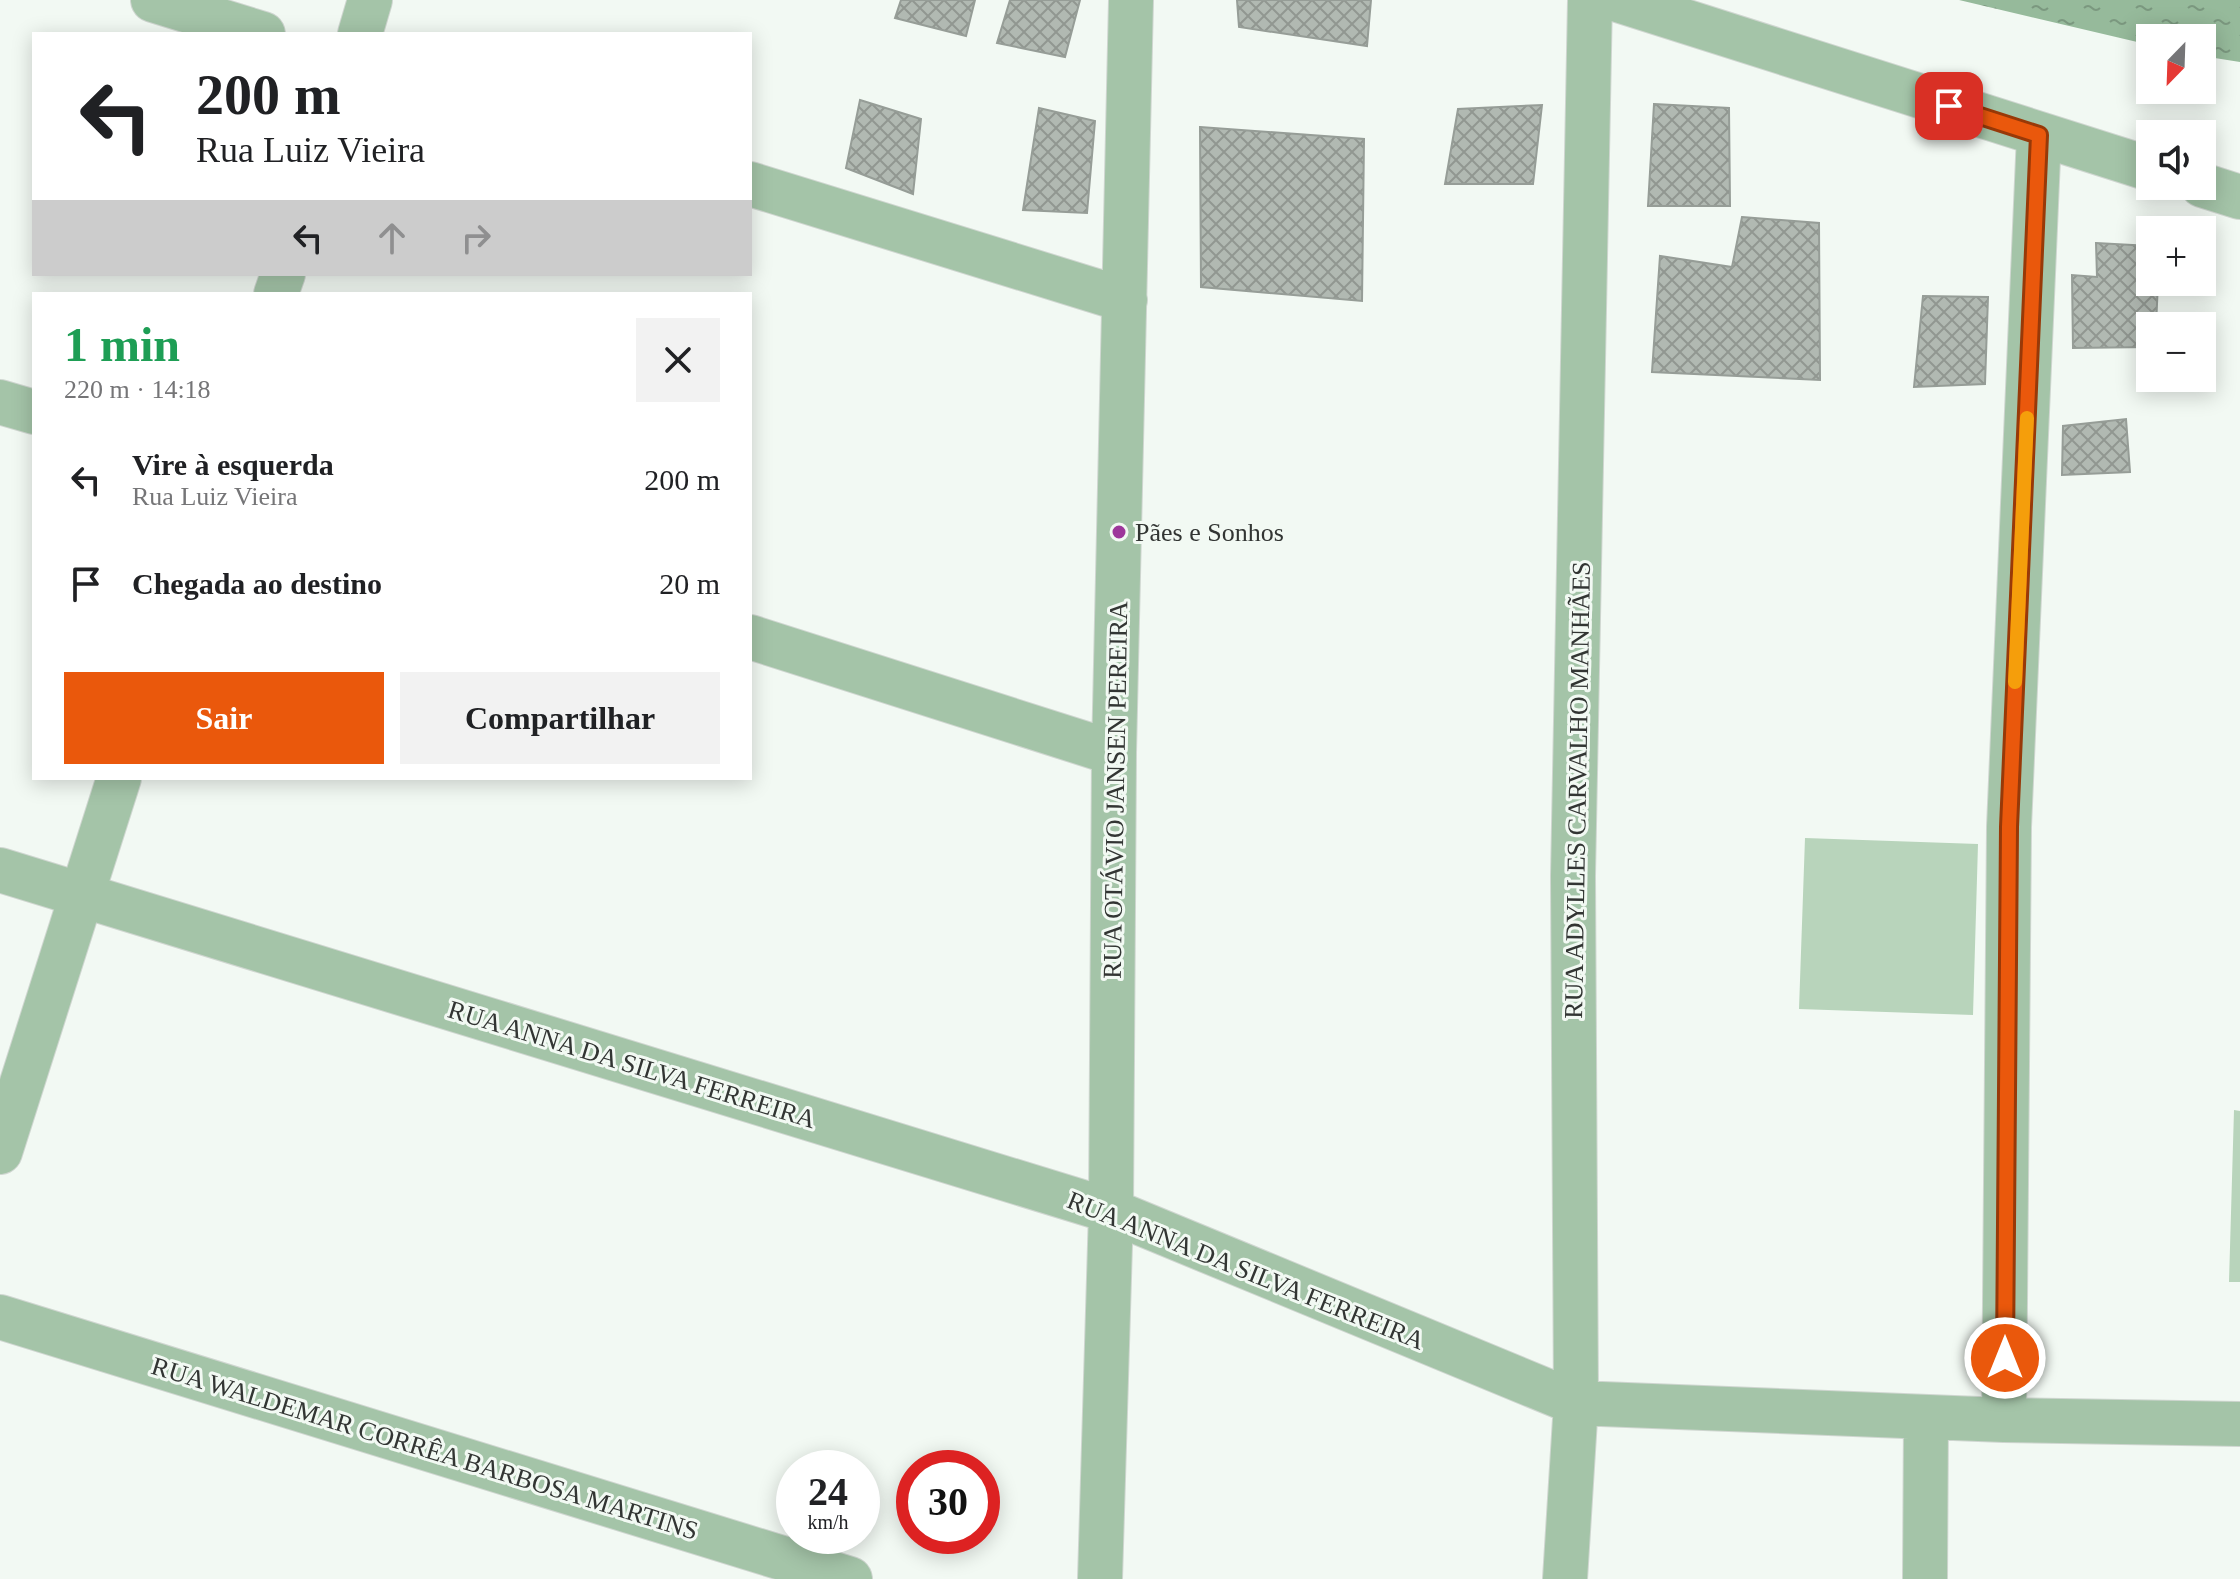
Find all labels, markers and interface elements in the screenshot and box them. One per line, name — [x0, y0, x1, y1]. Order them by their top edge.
north arrow — [2136, 24, 2216, 104]
map controls — [2136, 24, 2216, 392]
icon: left — [64, 64, 168, 168]
text: 200 m — [196, 64, 341, 126]
pin — [1915, 72, 1983, 140]
icon: arrive — [1927, 84, 1971, 128]
button: sound — [2136, 120, 2216, 200]
text: Rua Luiz Vieira — [196, 130, 425, 170]
icon: left — [286, 216, 330, 260]
icon: ahead — [370, 216, 414, 260]
icon: right — [454, 216, 498, 260]
button: + — [2136, 216, 2216, 296]
button: − — [2136, 312, 2216, 392]
text: 1 min — [64, 318, 180, 371]
button: close — [636, 318, 720, 402]
text: 220 m · 14:18 — [64, 375, 211, 404]
text: Vire à esquerda — [132, 448, 334, 481]
icon: left — [64, 458, 108, 502]
text: 200 m — [644, 463, 720, 496]
text: Rua Luiz Vieira — [132, 482, 297, 511]
place label: Pães e Sonhos — [1135, 518, 1284, 547]
marker: Pães e Sonhos — [1110, 523, 1128, 541]
street label: RUA ADYLLES CARVALHO MANHÃES — [1559, 561, 1596, 1019]
icon: arrive — [64, 562, 108, 606]
text: Chegada ao destino — [132, 567, 382, 600]
text: 20 m — [659, 567, 720, 600]
street label: RUA OTÁVIO JANSEN PEREIRA — [1098, 601, 1133, 979]
button: Sair — [64, 672, 384, 764]
button: Compartilhar — [400, 672, 720, 764]
street label: RUA ANNA DA SILVA FERREIRA — [445, 995, 819, 1134]
street label: RUA ANNA DA SILVA FERREIRA — [1063, 1185, 1429, 1356]
position arrow — [1963, 1316, 2047, 1400]
street label: RUA WALDEMAR CORRÊA BARBOSA MARTINS — [148, 1351, 702, 1546]
speed limit sign: 30 — [896, 1450, 1000, 1554]
text: 24 — [808, 1469, 848, 1514]
text: km/h — [807, 1511, 849, 1533]

